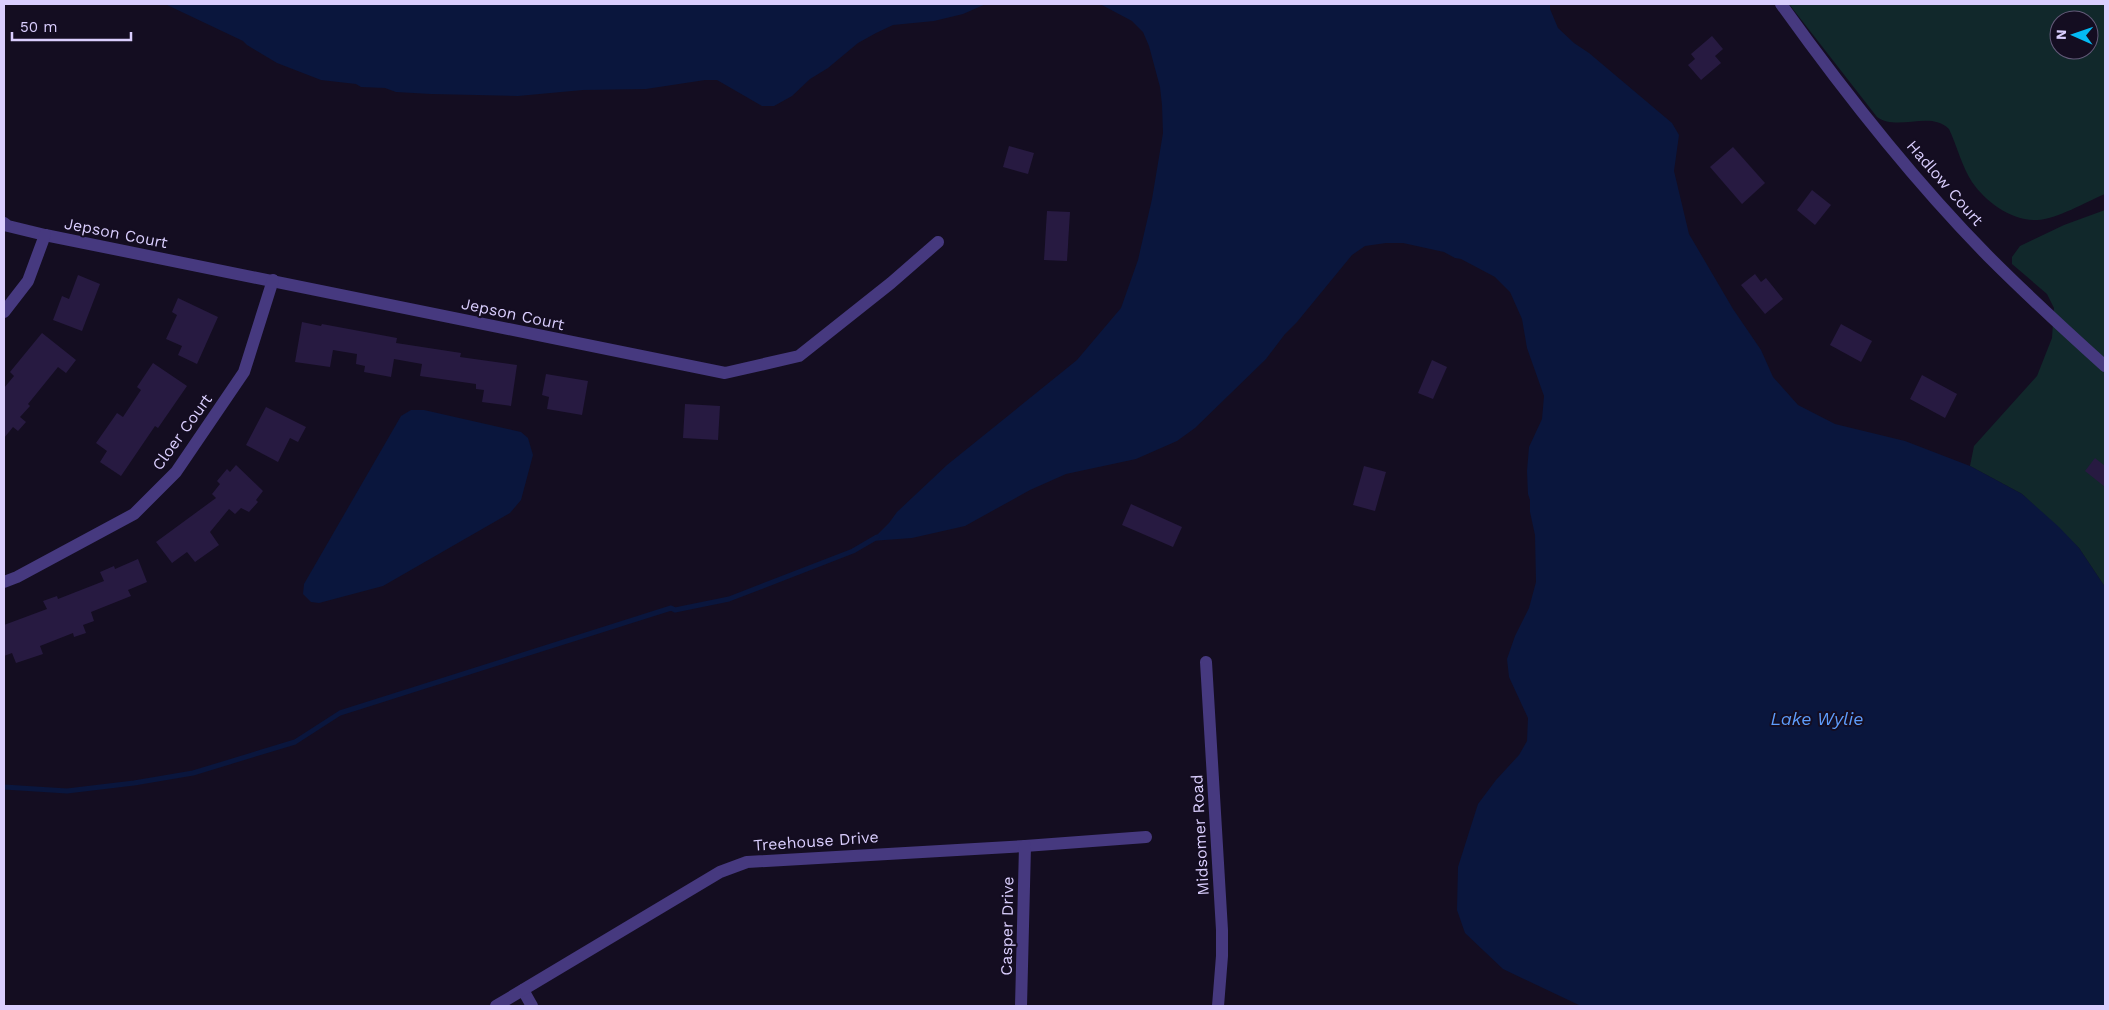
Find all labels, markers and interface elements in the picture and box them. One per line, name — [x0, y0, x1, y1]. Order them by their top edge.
scale bar — [12, 10, 131, 42]
north arrow — [2049, 10, 2099, 60]
text: 50 m — [20, 18, 57, 36]
text: N — [2053, 29, 2069, 40]
street label: Hadlow Court — [1903, 137, 1987, 230]
street label: Jepson Court — [63, 214, 170, 252]
street label: Jepson Court — [460, 294, 567, 334]
street label: Cloer Court — [148, 390, 216, 474]
water label: Lake Wylie — [1771, 708, 1863, 729]
street label: Midsomer Road — [1187, 774, 1213, 896]
street label: Treehouse Drive — [753, 827, 879, 855]
street label: Casper Drive — [997, 876, 1017, 976]

